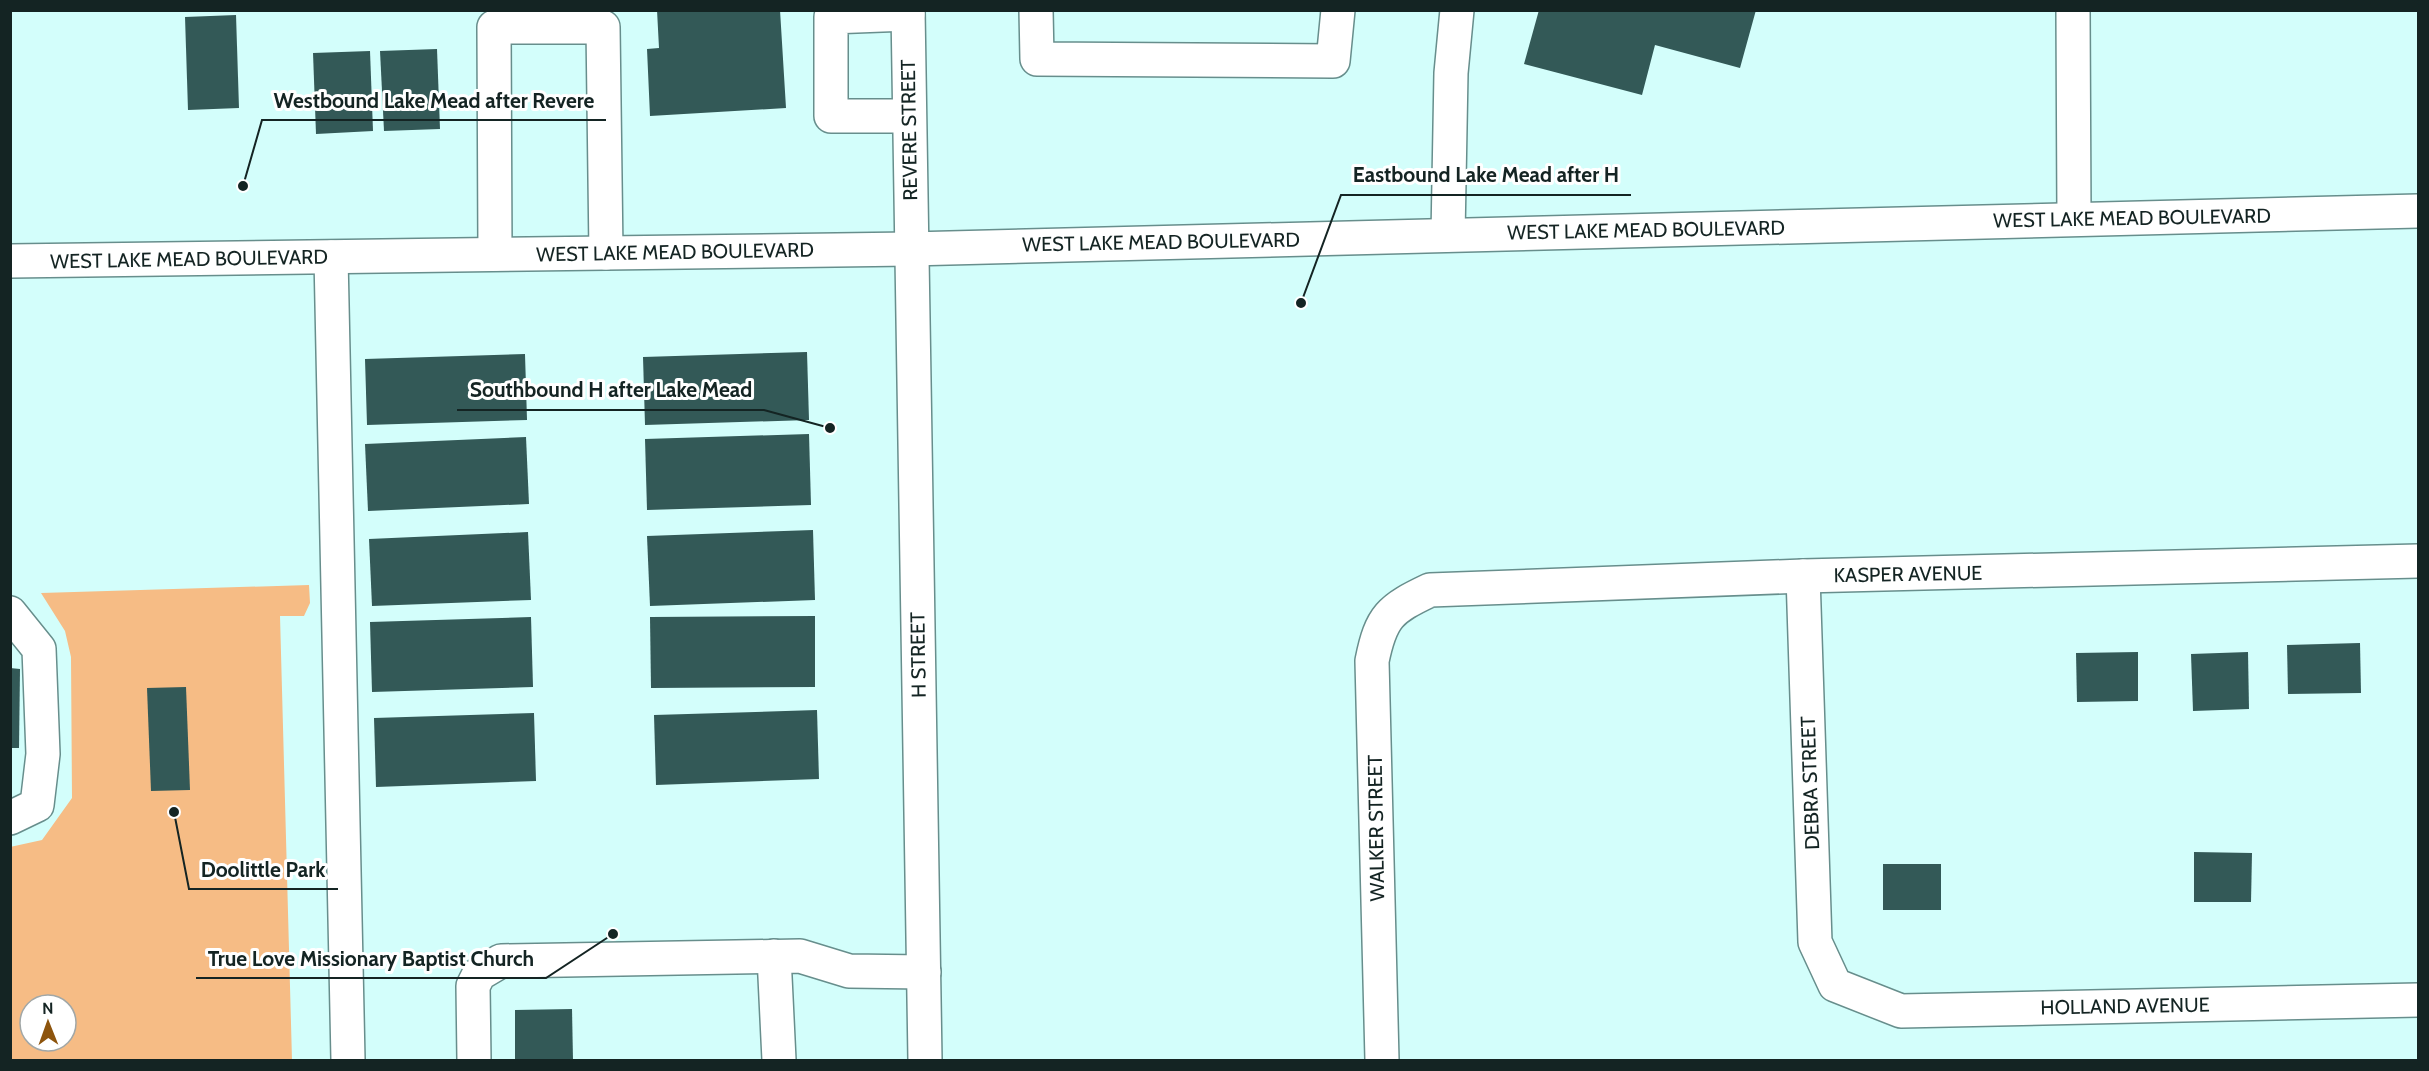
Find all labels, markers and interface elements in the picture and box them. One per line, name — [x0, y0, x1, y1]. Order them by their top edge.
street label: REVERE STREET — [896, 59, 922, 201]
callout: Westbound Lake Mead after Revere — [262, 81, 606, 120]
text: Westbound Lake Mead after Revere — [274, 88, 595, 113]
callout: Eastbound Lake Mead after H — [1341, 156, 1631, 195]
text: Eastbound Lake Mead after H — [1353, 162, 1619, 187]
street label: WEST LAKE MEAD BOULEVARD — [1993, 204, 2271, 232]
street label: WEST LAKE MEAD BOULEVARD — [1507, 216, 1785, 244]
street label: WEST LAKE MEAD BOULEVARD — [1022, 228, 1300, 256]
street label: WEST LAKE MEAD BOULEVARD — [536, 238, 814, 266]
street label: WEST LAKE MEAD BOULEVARD — [50, 245, 328, 273]
callout: Southbound H after Lake Mead — [457, 371, 764, 410]
text: Southbound H after Lake Mead — [470, 377, 752, 402]
street label: KASPER AVENUE — [1833, 561, 1983, 587]
street label: H STREET — [905, 612, 931, 698]
street label: DEBRA STREET — [1796, 715, 1824, 850]
street label: WALKER STREET — [1363, 754, 1389, 902]
callout: Doolittle Park — [189, 850, 338, 889]
text: Doolittle Park — [201, 857, 326, 882]
callout: True Love Missionary Baptist Church — [196, 939, 546, 978]
text: True Love Missionary Baptist Church — [208, 946, 534, 971]
north arrow — [18, 993, 78, 1053]
street label: HOLLAND AVENUE — [2040, 993, 2210, 1019]
text: N — [42, 999, 54, 1018]

